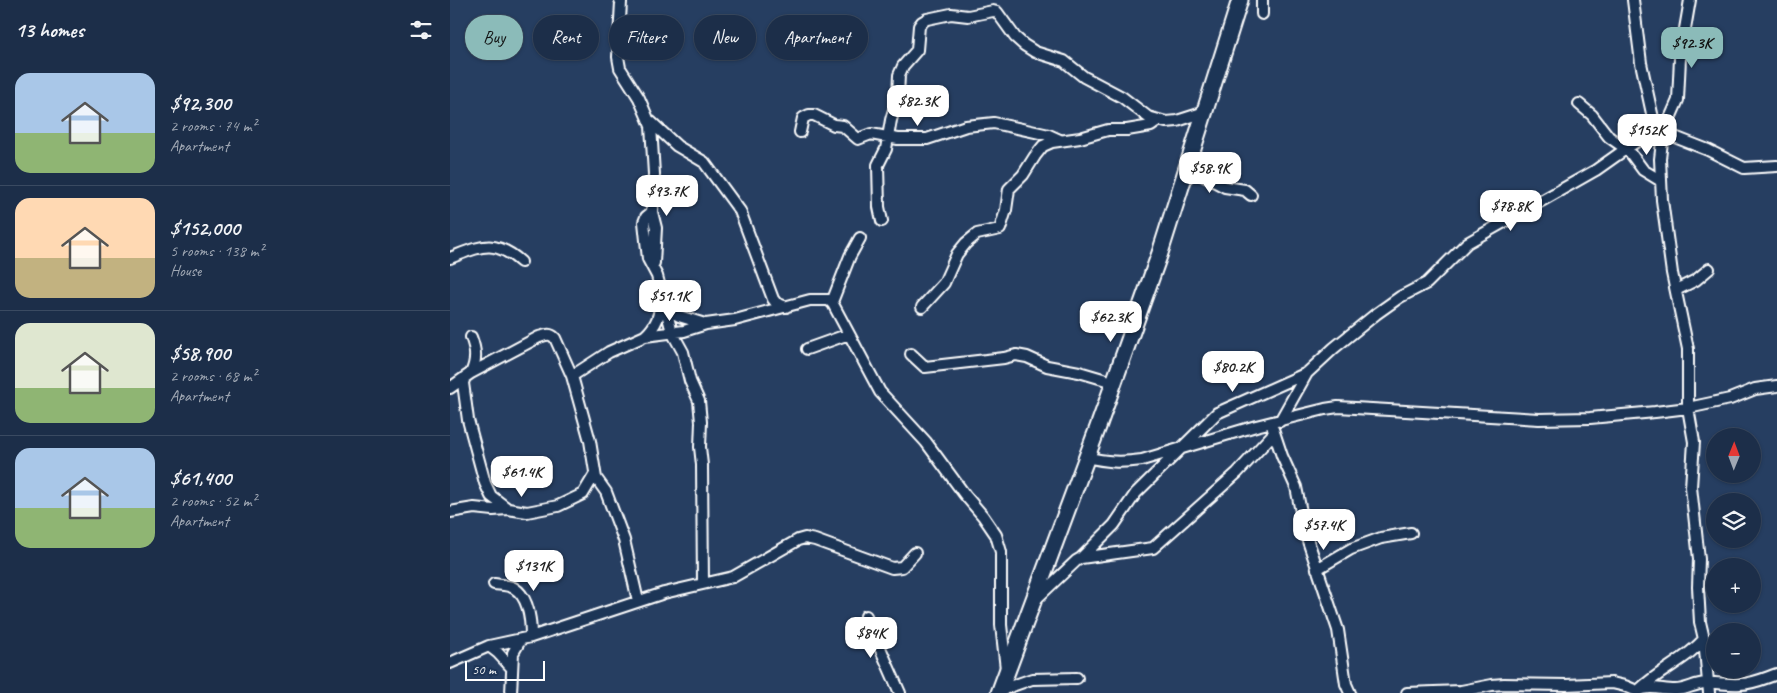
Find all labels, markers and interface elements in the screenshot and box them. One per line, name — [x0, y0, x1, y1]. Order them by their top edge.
chip: Buy — [465, 15, 523, 60]
chip: Rent — [533, 15, 599, 60]
chip: Filters — [609, 15, 684, 60]
chip: New — [694, 15, 756, 60]
chip: Apartment — [766, 15, 868, 60]
icon: filters — [407, 16, 435, 44]
text: 13 homes — [15, 17, 84, 43]
pin: $92.3K — [1651, 27, 1733, 69]
text: $92.3K — [1672, 33, 1712, 53]
pin: $82.3K — [877, 84, 959, 127]
text: $92,300 — [170, 90, 231, 116]
text: $82.3K — [898, 91, 938, 111]
icon: home — [55, 93, 115, 153]
pin: $152K — [1612, 114, 1682, 156]
text: 2 rooms · 74 m² — [170, 116, 256, 136]
text: $152K — [1629, 120, 1665, 140]
text: Apartment — [170, 136, 229, 156]
pin: $58.9K — [1169, 152, 1251, 194]
text: $58.9K — [1190, 158, 1230, 178]
pin: $93.7K — [626, 174, 708, 217]
text: $93.7K — [647, 181, 687, 201]
pin: $78.8K — [1470, 190, 1552, 232]
text: $78.8K — [1491, 196, 1531, 216]
text: $152,000 — [170, 215, 240, 241]
icon: home — [55, 218, 115, 278]
text: 5 rooms · 138 m² — [170, 241, 264, 261]
text: House — [170, 261, 201, 281]
pin: $51.1K — [629, 280, 711, 322]
text: $51.1K — [650, 286, 690, 306]
pin: $62.3K — [1070, 300, 1152, 343]
text: $62.3K — [1091, 307, 1131, 327]
text: $58,900 — [170, 340, 230, 366]
icon: home — [55, 343, 115, 403]
pin: $80.2K — [1192, 350, 1274, 393]
text: $80.2K — [1213, 357, 1253, 377]
text: 2 rooms · 68 m² — [170, 366, 256, 386]
text: Apartment — [170, 386, 229, 406]
north arrow — [1706, 428, 1761, 482]
map controls — [1706, 428, 1761, 678]
pin: $61.4K — [481, 456, 563, 498]
text: $61.4K — [502, 462, 542, 482]
text: $61,400 — [170, 465, 231, 491]
icon: home — [55, 468, 115, 528]
text: 2 rooms · 52 m² — [170, 491, 256, 511]
button: layers — [1706, 493, 1761, 548]
pin: $57.4K — [1283, 508, 1365, 551]
text: Apartment — [170, 511, 229, 531]
text: $57.4K — [1304, 515, 1344, 535]
pin: $131K — [499, 550, 569, 592]
text: $131K — [516, 556, 552, 576]
button: + — [1706, 558, 1761, 613]
pin: $84K — [841, 616, 901, 659]
text: $84K — [856, 623, 886, 643]
button: − — [1706, 623, 1761, 678]
scale bar — [465, 658, 545, 681]
text: 50 m — [472, 661, 496, 678]

